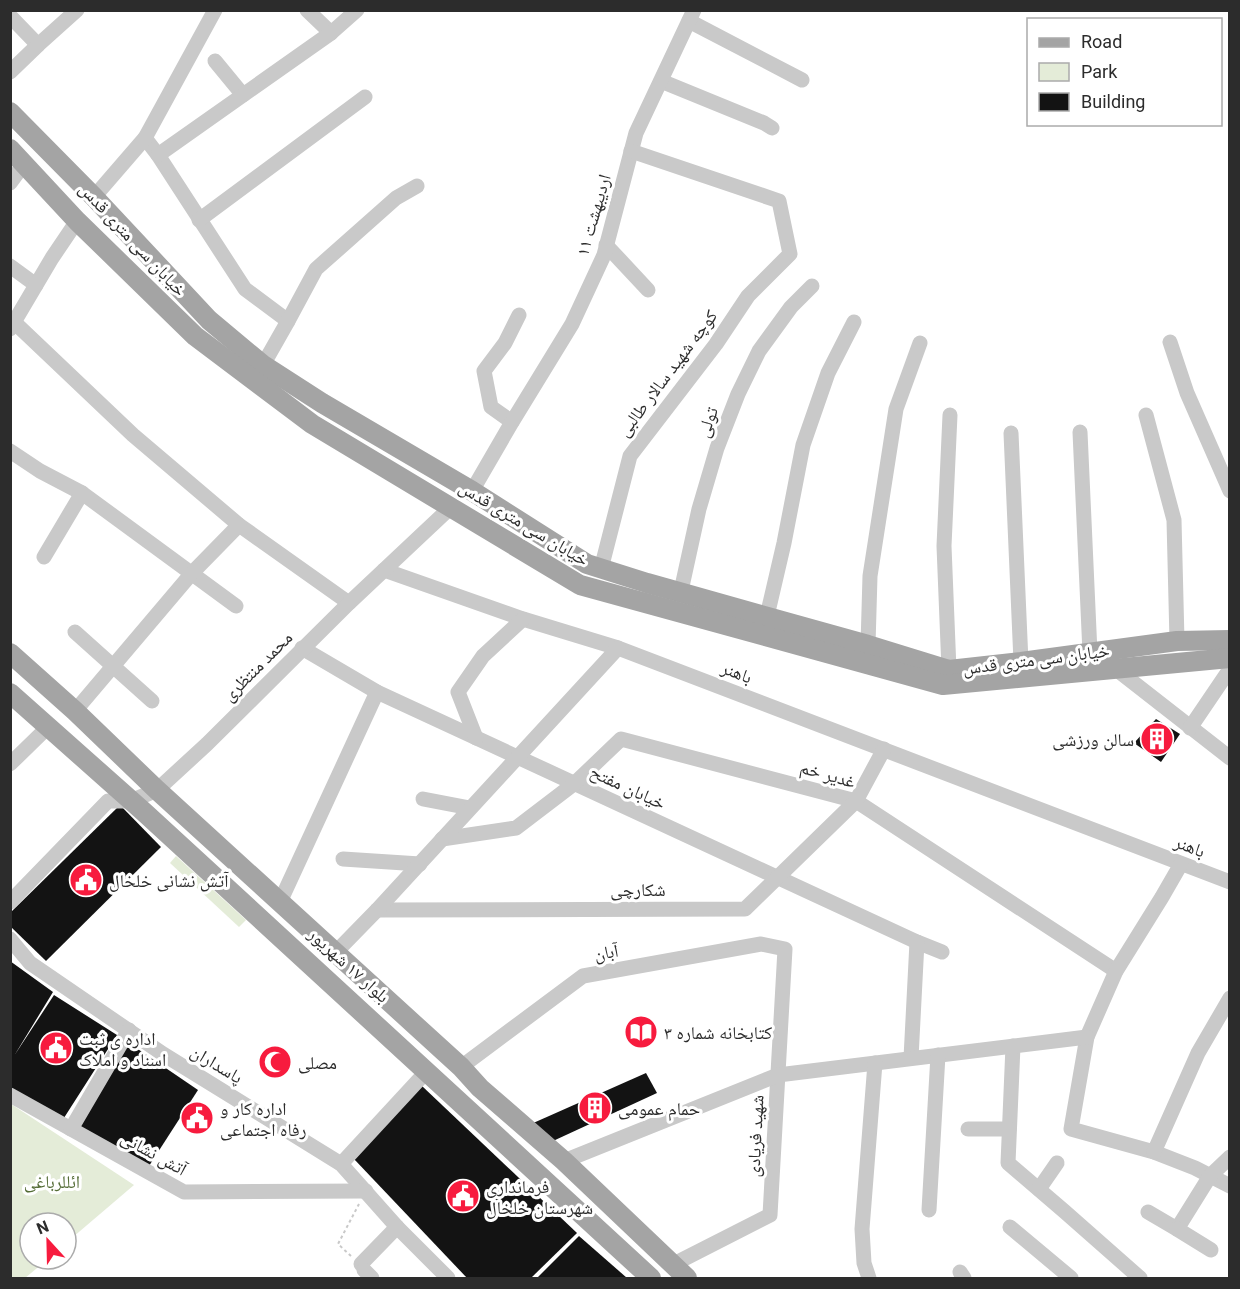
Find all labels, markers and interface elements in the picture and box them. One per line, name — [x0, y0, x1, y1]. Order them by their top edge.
legend — [1027, 18, 1222, 126]
text: Road — [1081, 31, 1122, 52]
text: Park — [1081, 61, 1118, 82]
text: Building — [1081, 91, 1145, 112]
street label: ۱۱ اردیبهشت — [571, 172, 615, 259]
street label: خیابان سی متری قدس — [74, 178, 191, 301]
street label: کوچه شهید سالار طالبی — [613, 305, 723, 441]
street label: تولی — [692, 404, 723, 440]
street label: خیابان سی متری قدس — [455, 476, 593, 571]
street label: محمد منتظری — [218, 627, 297, 706]
street label: خیابان سی متری قدس — [961, 640, 1111, 679]
street label: باهنر — [718, 656, 755, 688]
building icon: سالن ورزشی — [1139, 721, 1175, 757]
place label: سالن ورزشی — [1052, 729, 1134, 751]
street label: غدیر خم — [797, 756, 858, 794]
street label: خیابان مفتح — [586, 760, 669, 815]
street label: باهنر — [1171, 830, 1208, 862]
public building icon: آتش نشانی خلخال — [68, 862, 104, 898]
place label: آتش نشانی خلخال — [109, 870, 229, 892]
street label: شکارچی — [610, 879, 666, 901]
street label: بلوار ١٧ شهریور — [303, 923, 394, 1007]
street label: آبان — [592, 939, 620, 965]
library icon: کتابخانه شماره ۳ — [623, 1014, 659, 1050]
place label: کتابخانه شماره ۳ — [664, 1022, 773, 1043]
place label: اداره ی ثبت اسناد و املاک — [79, 1028, 166, 1070]
public building icon: اداره ی ثبت اسناد و املاک — [38, 1030, 74, 1066]
street label: پاسداران — [186, 1040, 247, 1089]
mosque icon: مصلی — [257, 1044, 293, 1080]
place label: مصلی — [298, 1052, 337, 1074]
building icon: حمام عمومی — [577, 1090, 613, 1126]
street label: شهید فریادی — [742, 1094, 769, 1178]
place label: اداره کار و رفاه اجتماعی — [220, 1098, 307, 1141]
place label: حمام عمومی — [618, 1098, 700, 1121]
public building icon: اداره کار و رفاه اجتماعی — [179, 1100, 215, 1136]
street label: آتش نشانی — [117, 1126, 191, 1181]
park label: ائللرباغی — [24, 1171, 80, 1193]
place label: فرمانداری شهرستان خلخال — [486, 1176, 593, 1219]
public building icon: فرمانداری شهرستان خلخال — [445, 1178, 481, 1214]
north arrow — [18, 1211, 78, 1271]
text: N — [34, 1217, 51, 1238]

